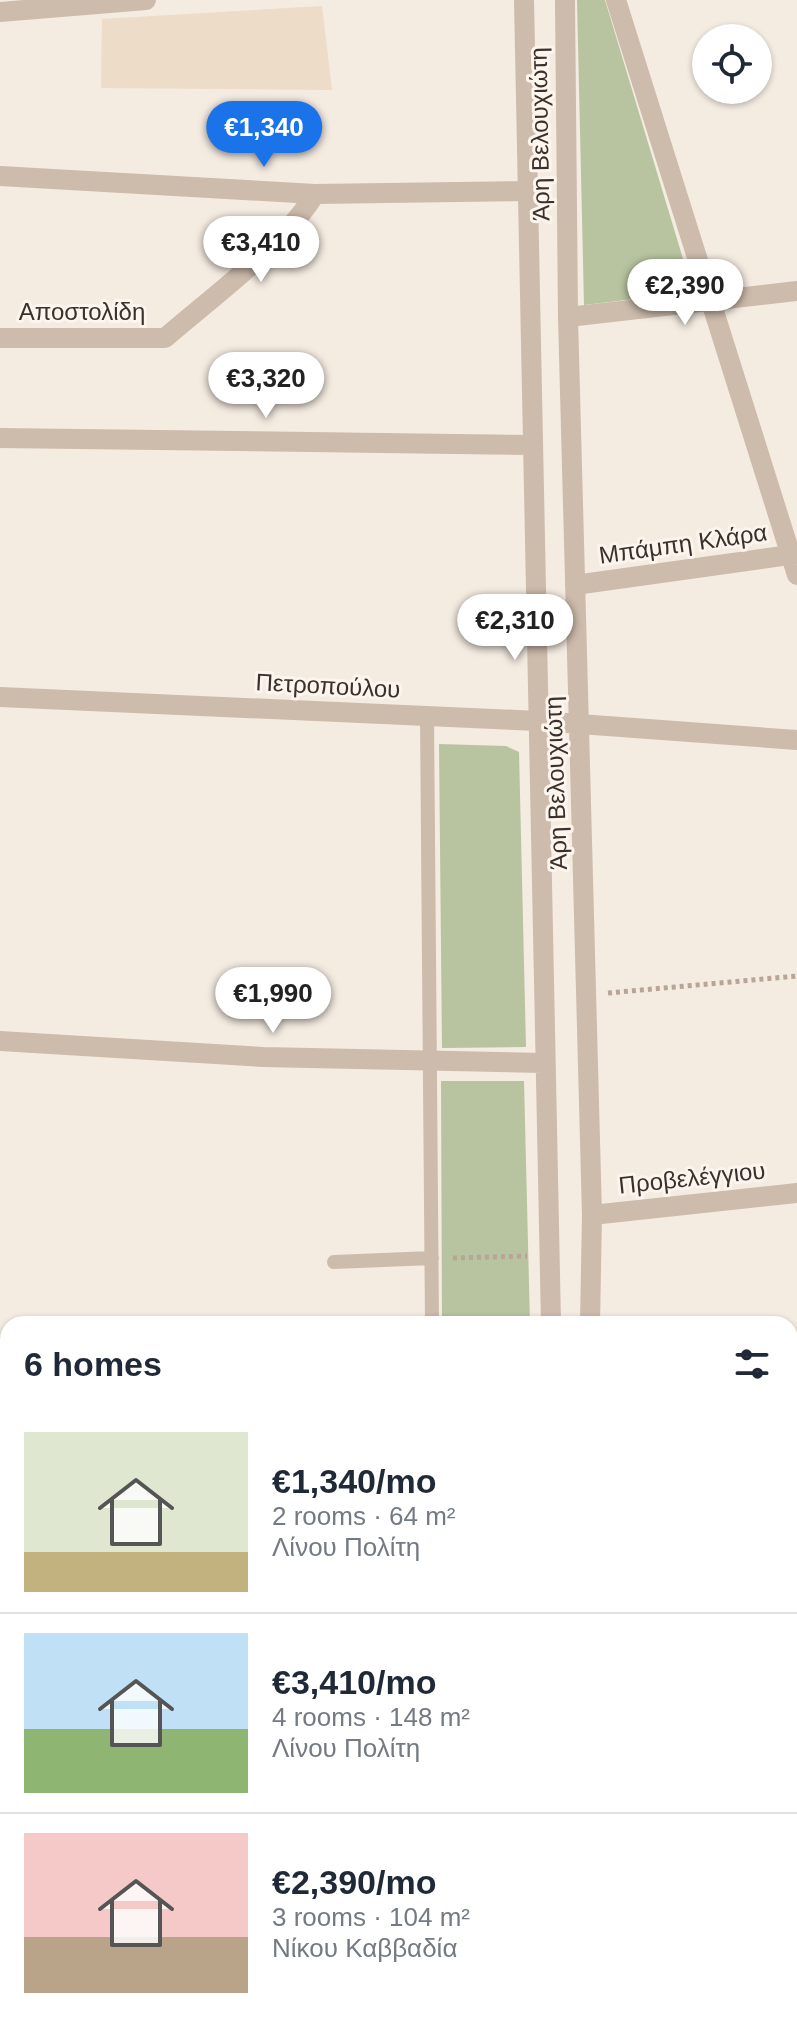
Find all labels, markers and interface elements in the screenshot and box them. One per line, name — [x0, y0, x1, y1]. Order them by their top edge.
map controls — [692, 24, 772, 104]
button: locate — [692, 24, 772, 104]
street label: Άρη Βελουχιώτη — [524, 47, 555, 221]
pin: €1,340 — [199, 101, 329, 169]
text: €1,340 — [224, 112, 304, 142]
pin: €3,410 — [196, 216, 326, 284]
text: €3,410 — [221, 227, 301, 257]
pin: €2,390 — [620, 259, 750, 327]
text: €2,390 — [645, 270, 725, 300]
street label: Αποστολίδη — [19, 298, 145, 325]
pin: €3,320 — [201, 352, 331, 420]
text: €3,320 — [226, 363, 306, 393]
street label: Μπάμπη Κλάρα — [597, 518, 769, 569]
pin: €2,310 — [450, 594, 580, 662]
text: €2,310 — [475, 605, 555, 635]
street label: Πετροπούλου — [255, 668, 401, 703]
street label: Άρη Βελουχιώτη — [539, 696, 572, 870]
pin: €1,990 — [208, 967, 338, 1035]
text: €1,990 — [233, 978, 313, 1008]
street label: Προβελέγγιου — [617, 1156, 767, 1199]
icon: filters — [730, 1342, 774, 1386]
text: 6 homes — [24, 1345, 162, 1383]
text: €1,340/mo — [272, 1462, 436, 1500]
icon: home — [88, 1464, 184, 1560]
text: 2 rooms · 64 m² — [272, 1501, 456, 1531]
text: Λίνου Πολίτη — [272, 1532, 420, 1562]
text: €3,410/mo — [272, 1663, 436, 1701]
icon: home — [88, 1665, 184, 1761]
text: 4 rooms · 148 m² — [272, 1702, 470, 1732]
text: Λίνου Πολίτη — [272, 1733, 420, 1763]
text: €2,390/mo — [272, 1863, 436, 1901]
icon: home — [88, 1865, 184, 1961]
text: 3 rooms · 104 m² — [272, 1902, 470, 1932]
text: Νίκου Καββαδία — [272, 1933, 457, 1963]

